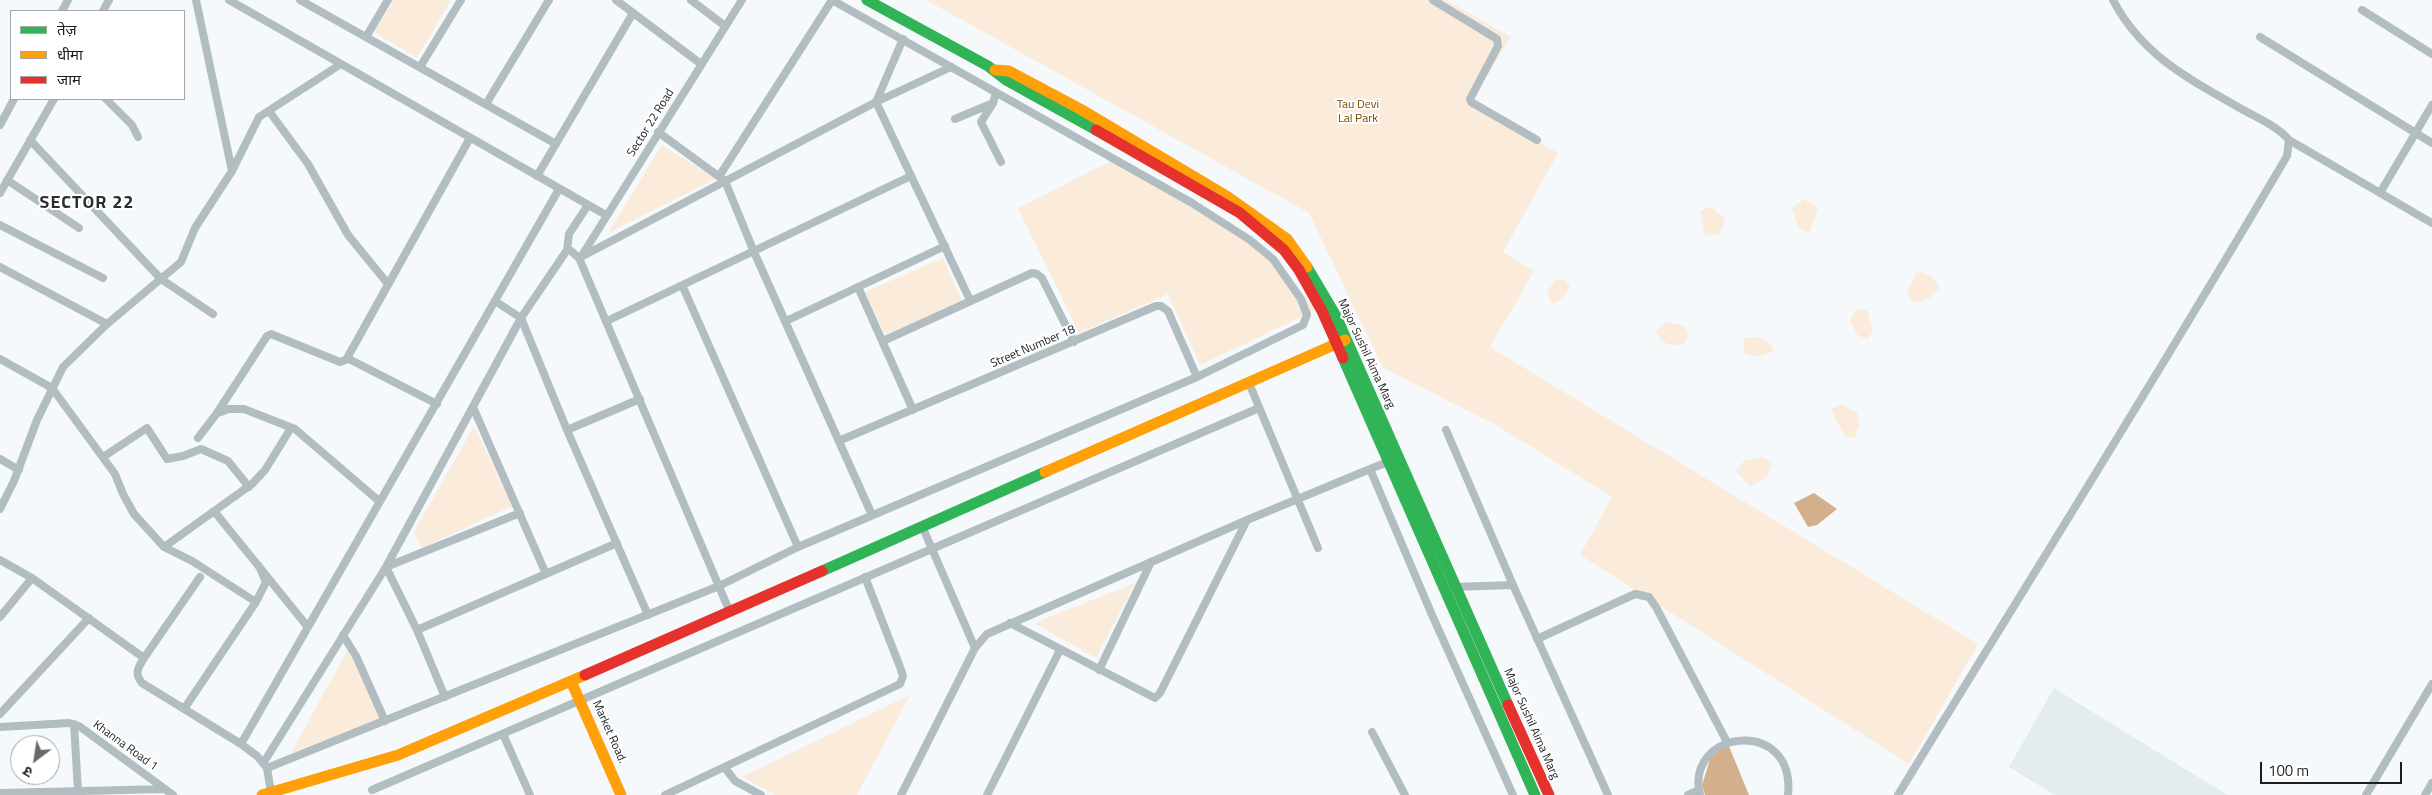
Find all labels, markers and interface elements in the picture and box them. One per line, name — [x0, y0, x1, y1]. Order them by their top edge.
legend — [10, 10, 185, 100]
text: तेज़ — [57, 18, 77, 41]
text: धीमा — [57, 43, 83, 66]
text: जाम — [57, 68, 81, 91]
street label: Sector 22 Road — [624, 86, 678, 160]
park label: Tau Devi Lal Park — [1337, 98, 1379, 126]
district label: SECTOR 22 — [38, 193, 136, 215]
street label: Major Sushil Aima Marg — [1334, 297, 1398, 411]
street label: Street Number 18 — [988, 323, 1078, 371]
street label: Major Sushil Aima Marg — [1500, 666, 1562, 782]
street label: Market Road. — [589, 698, 629, 766]
street label: Khanna Road 1 — [90, 718, 160, 774]
north arrow — [10, 735, 60, 785]
scale bar — [2262, 752, 2404, 784]
text: 100 m — [2268, 759, 2309, 782]
text: उ — [19, 761, 36, 784]

